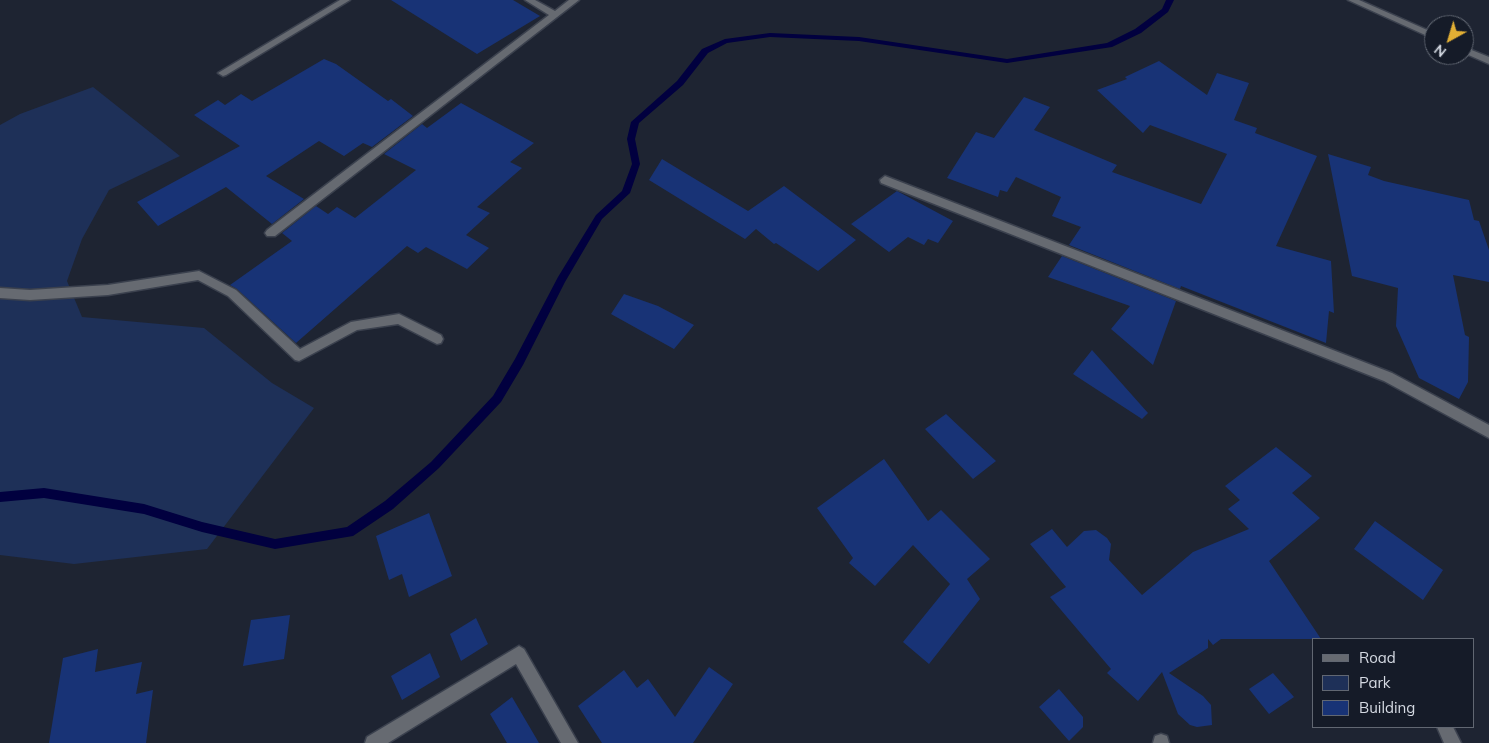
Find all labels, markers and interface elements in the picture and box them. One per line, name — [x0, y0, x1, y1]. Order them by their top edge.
north arrow — [1424, 15, 1474, 65]
text: N — [1430, 41, 1450, 61]
legend — [1312, 638, 1474, 728]
text: Road — [1359, 648, 1396, 667]
text: Park — [1359, 673, 1391, 692]
text: Building — [1359, 698, 1415, 717]

